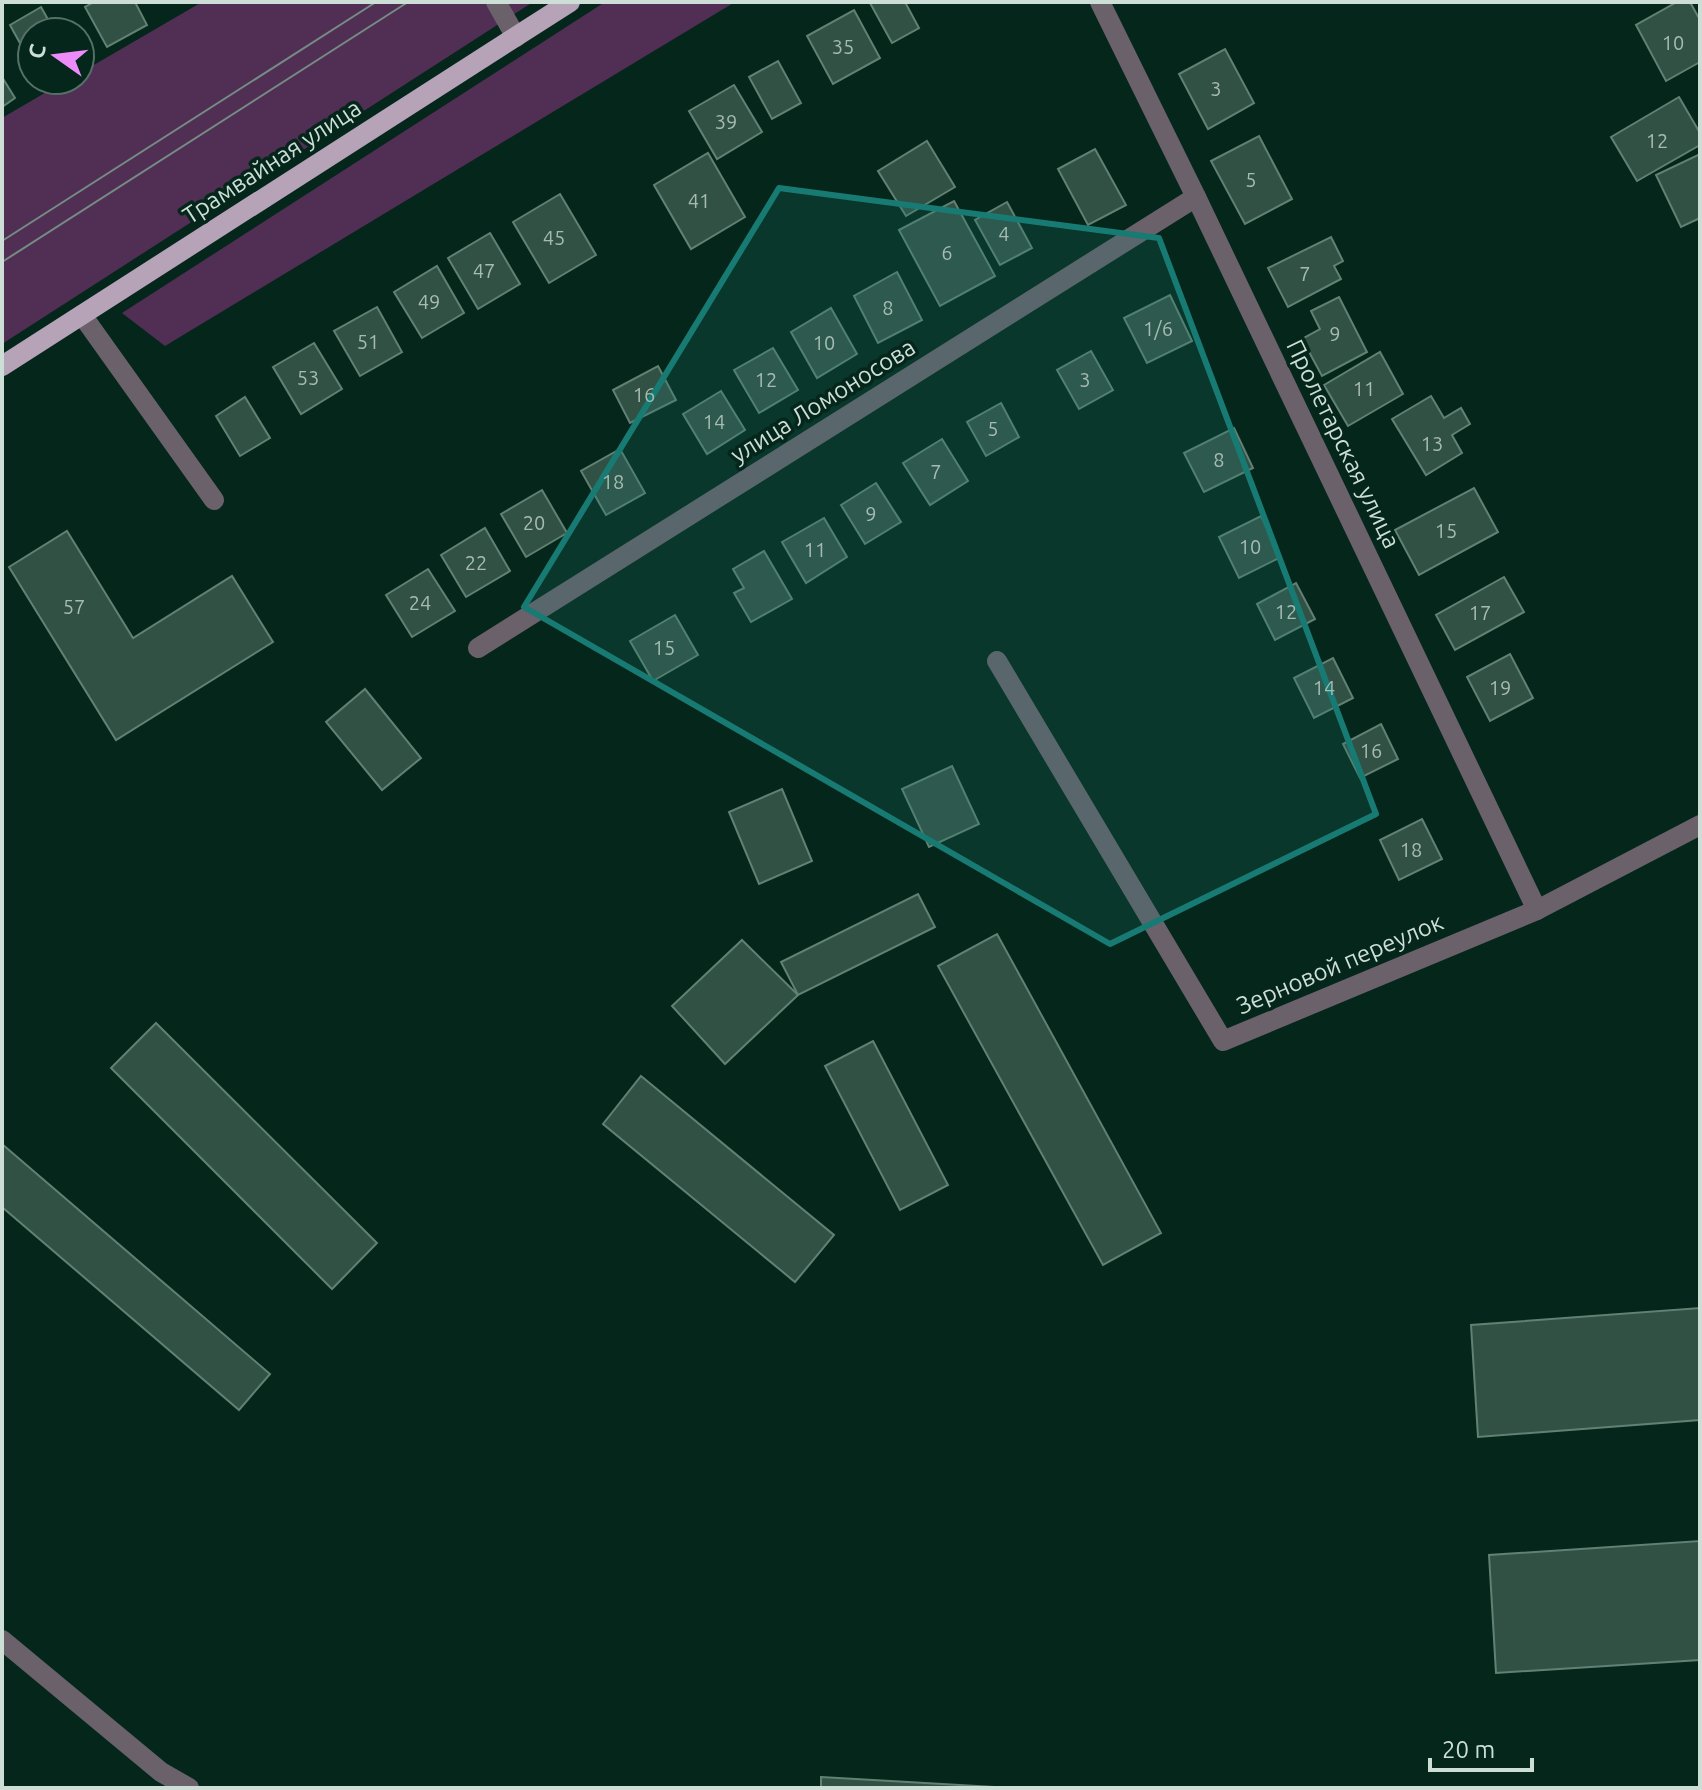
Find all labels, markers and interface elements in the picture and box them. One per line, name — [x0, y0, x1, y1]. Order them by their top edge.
north arrow — [16, 16, 96, 96]
house number: 10 — [1662, 31, 1684, 54]
house number: 35 — [832, 35, 854, 58]
text: С — [22, 41, 50, 61]
house number: 3 — [1210, 77, 1222, 100]
street label: Трамвайная улица — [178, 94, 366, 229]
house number: 39 — [715, 110, 737, 133]
house number: 12 — [1646, 129, 1668, 152]
house number: 5 — [1245, 168, 1257, 191]
house number: 41 — [688, 189, 710, 212]
house number: 4 — [998, 222, 1010, 245]
house number: 45 — [543, 226, 565, 249]
house number: 6 — [941, 241, 953, 264]
house number: 47 — [473, 259, 495, 282]
house number: 7 — [1299, 262, 1311, 285]
house number: 49 — [418, 290, 440, 313]
house number: 8 — [882, 296, 894, 319]
house number: 1/6 — [1143, 317, 1173, 340]
house number: 9 — [1329, 322, 1341, 345]
house number: 51 — [357, 330, 379, 353]
house number: 10 — [813, 331, 835, 354]
street label: улица Ломоносова — [726, 333, 920, 468]
street label: Пролетарская улица — [1281, 335, 1406, 553]
house number: 53 — [297, 366, 319, 389]
house number: 12 — [755, 368, 777, 391]
house number: 3 — [1079, 368, 1091, 391]
house number: 11 — [1353, 377, 1375, 400]
house number: 16 — [633, 383, 655, 406]
house number: 14 — [703, 410, 725, 433]
house number: 5 — [987, 417, 999, 440]
house number: 13 — [1421, 432, 1443, 455]
house number: 8 — [1213, 448, 1225, 471]
house number: 7 — [930, 460, 942, 483]
house number: 18 — [602, 470, 624, 493]
house number: 9 — [865, 502, 877, 525]
house number: 20 — [523, 511, 545, 534]
house number: 15 — [1435, 519, 1457, 542]
house number: 10 — [1239, 535, 1261, 558]
house number: 11 — [804, 538, 826, 561]
house number: 22 — [465, 551, 487, 574]
house number: 24 — [409, 591, 431, 614]
house number: 57 — [63, 595, 85, 618]
house number: 12 — [1275, 600, 1297, 623]
house number: 17 — [1469, 601, 1491, 624]
house number: 15 — [653, 636, 675, 659]
house number: 14 — [1313, 676, 1335, 699]
house number: 19 — [1489, 676, 1511, 699]
house number: 16 — [1360, 739, 1382, 762]
house number: 18 — [1400, 838, 1422, 861]
street label: Зерновой переулок — [1232, 908, 1447, 1019]
scale bar — [1430, 1722, 1532, 1772]
text: 20 m — [1442, 1736, 1495, 1763]

